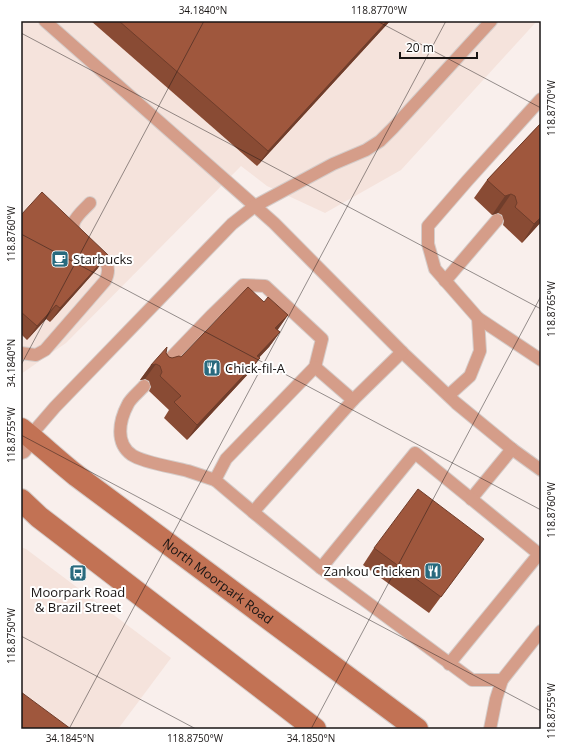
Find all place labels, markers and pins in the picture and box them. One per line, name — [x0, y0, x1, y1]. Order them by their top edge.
cafe icon: Starbucks — [50, 249, 70, 269]
place label: Starbucks — [73, 250, 132, 268]
restaurant icon: Chick-fil-A — [202, 358, 222, 378]
place label: Chick-fil-A — [225, 359, 286, 377]
restaurant icon: Zankou Chicken — [423, 561, 443, 581]
place label: Zankou Chicken — [324, 562, 420, 580]
bus stop icon: Moorpark Road & Brazil Street — [68, 563, 88, 583]
place label: Moorpark Road & Brazil Street — [31, 583, 125, 616]

